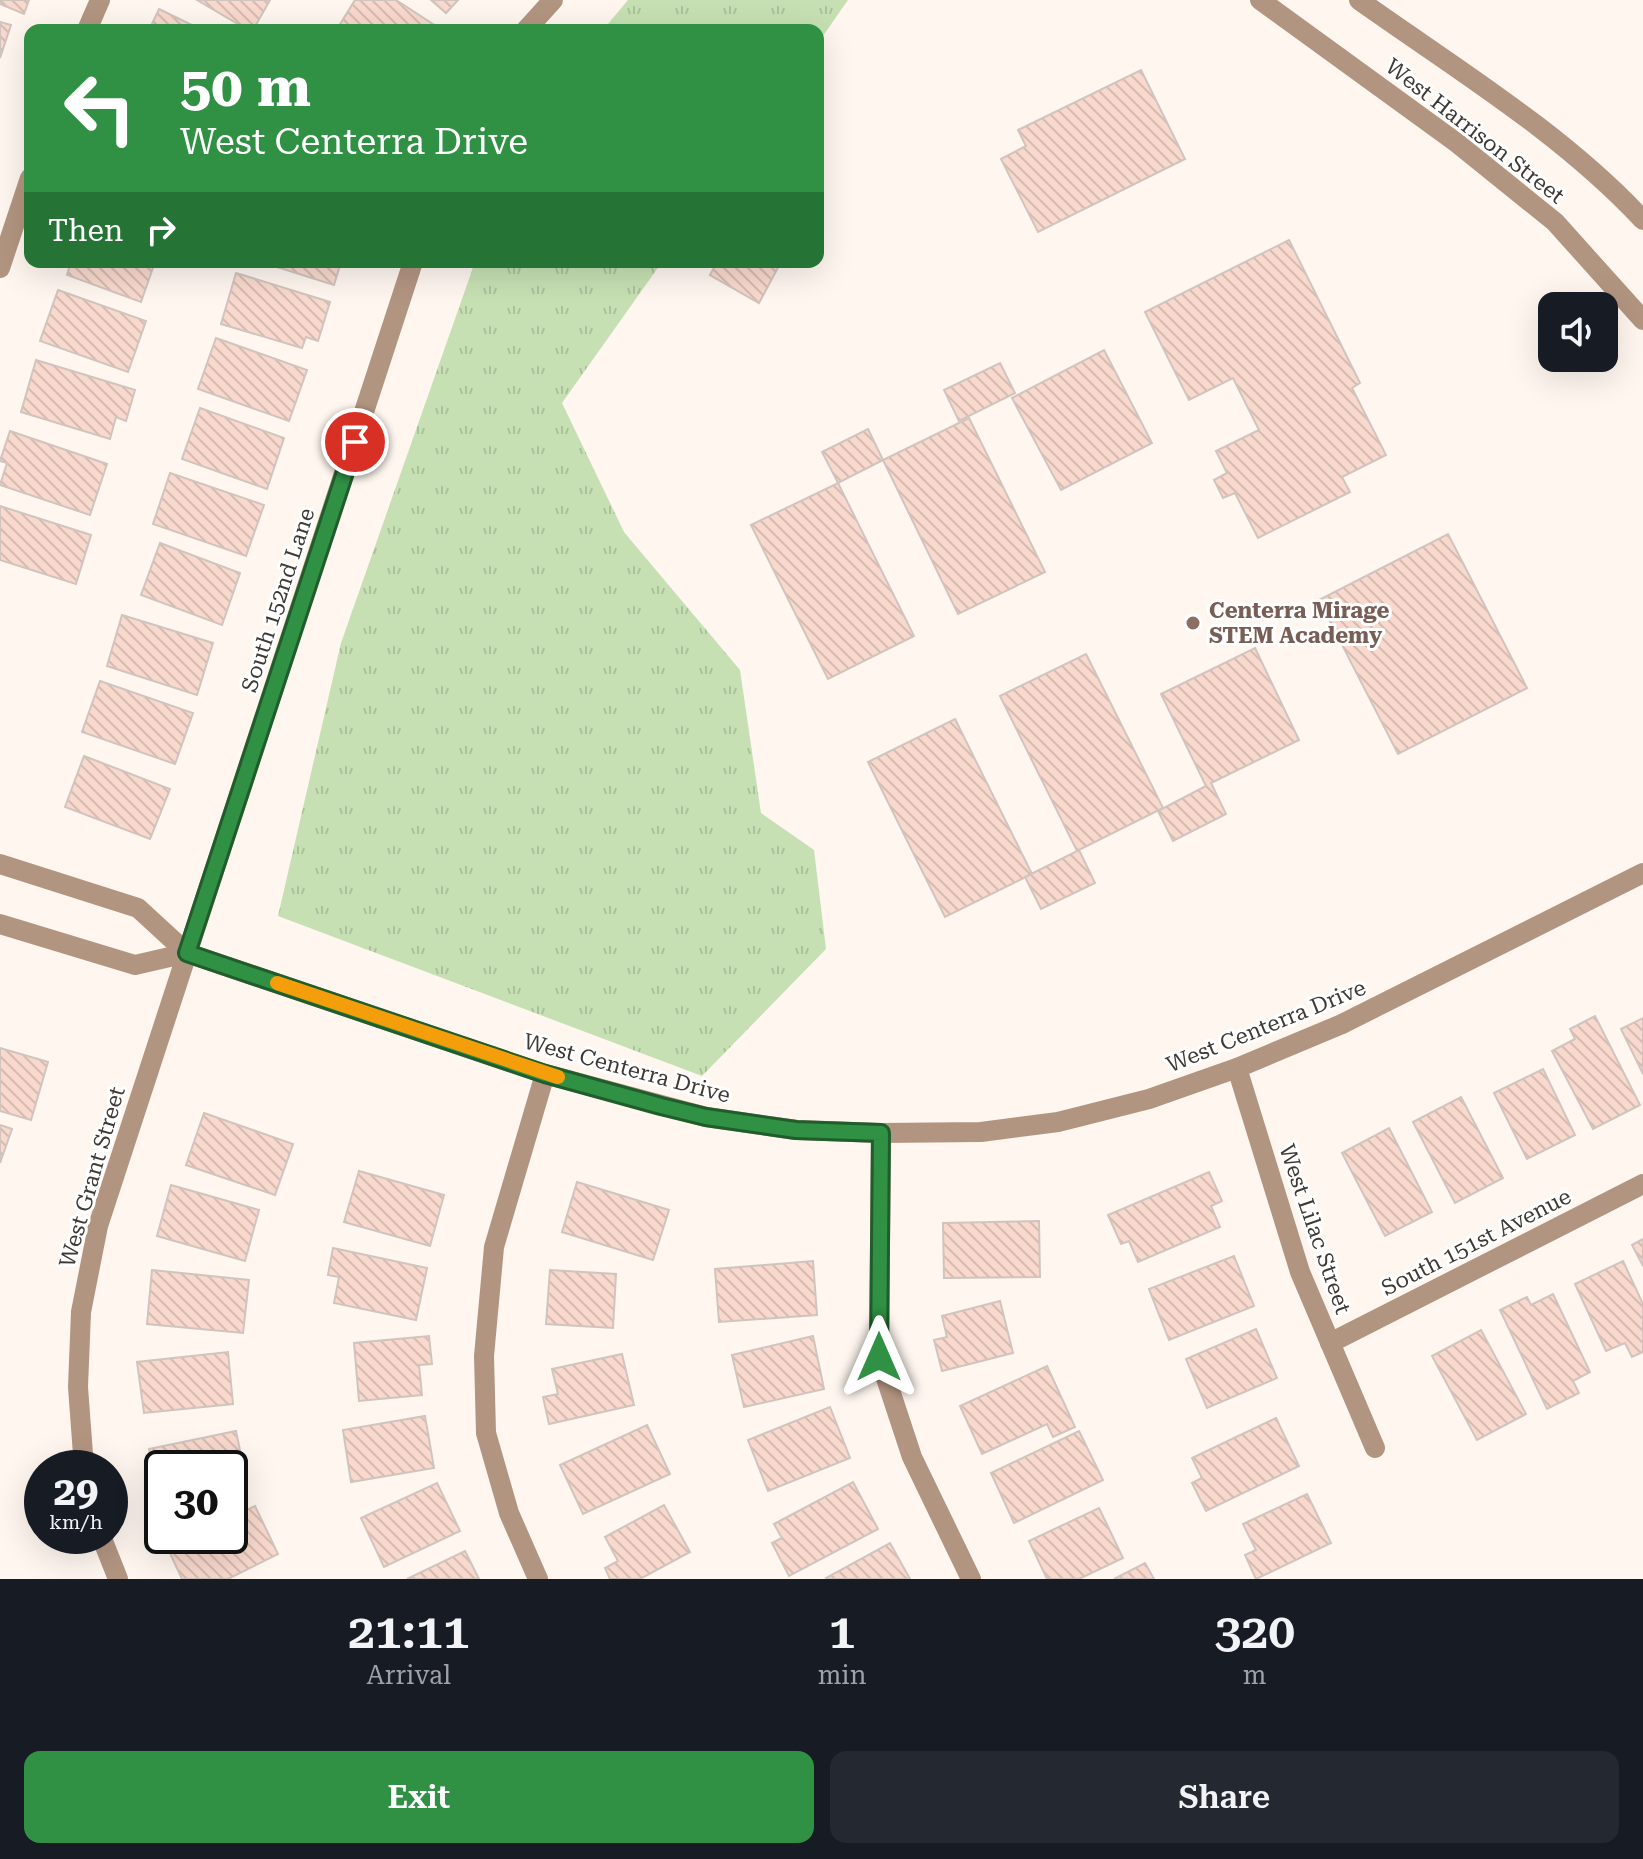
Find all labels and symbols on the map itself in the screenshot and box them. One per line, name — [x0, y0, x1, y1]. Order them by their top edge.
street label: West Harrison Street — [1381, 54, 1569, 208]
pin — [321, 408, 389, 476]
street label: South 152nd Lane — [236, 505, 320, 695]
place label: Centerra Mirage STEM Academy — [1209, 598, 1390, 648]
marker: Centerra Mirage STEM Academy — [1184, 614, 1202, 632]
street label: West Centerra Drive — [1163, 975, 1369, 1077]
street label: West Centerra Drive — [521, 1028, 733, 1108]
street label: West Grant Street — [54, 1084, 130, 1270]
street label: West Lilac Street — [1274, 1141, 1356, 1317]
street label: South 151st Avenue — [1377, 1183, 1575, 1301]
position arrow — [837, 1315, 921, 1399]
speed limit sign: 30 — [144, 1450, 248, 1554]

